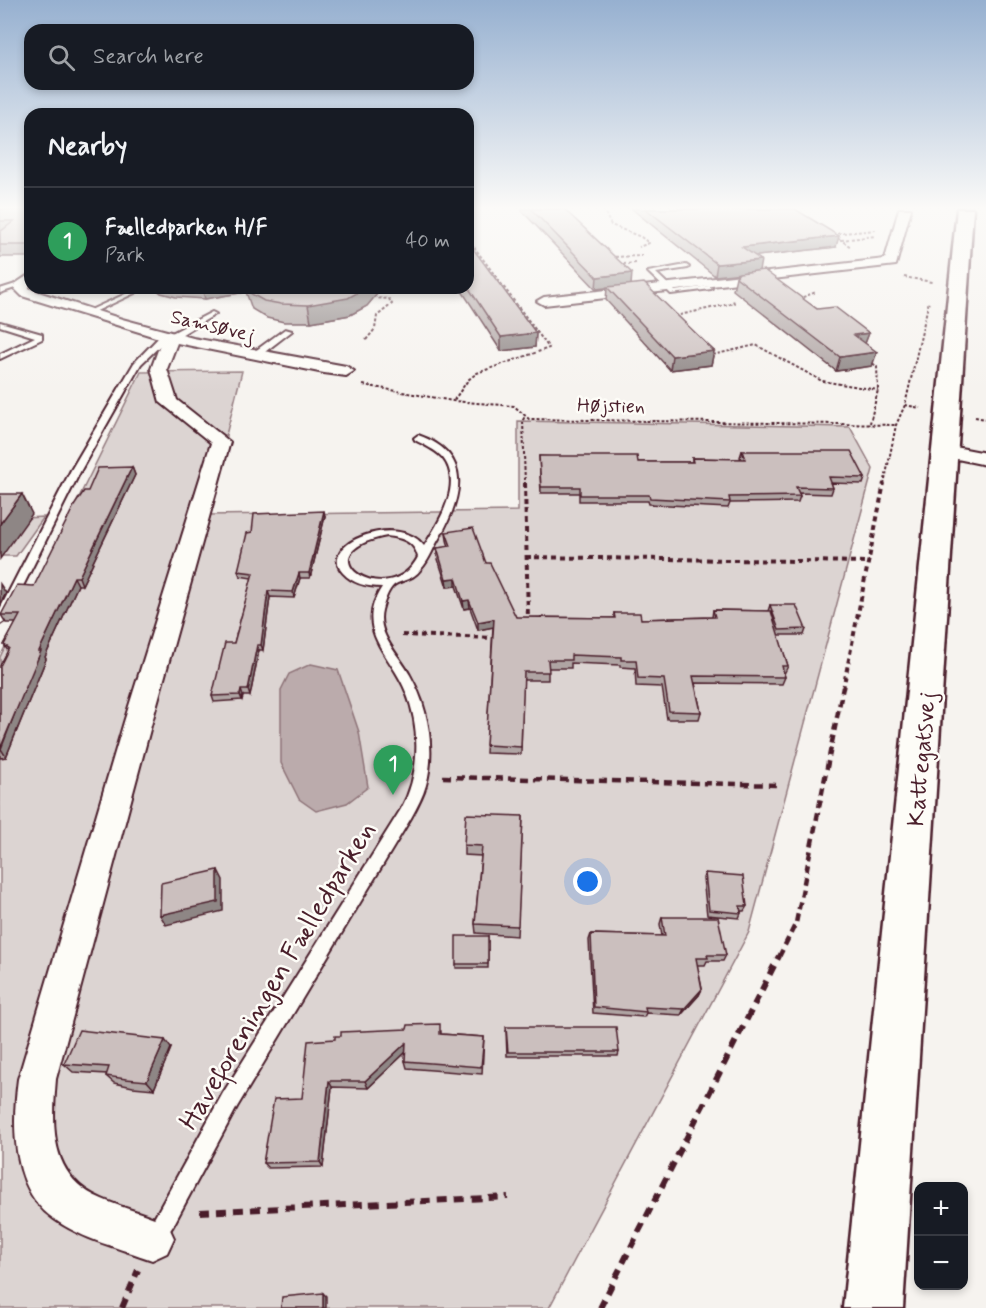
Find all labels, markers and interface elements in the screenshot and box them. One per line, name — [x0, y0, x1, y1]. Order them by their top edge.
search box — [24, 24, 474, 90]
icon: search — [45, 41, 78, 74]
text: Search here — [93, 43, 204, 71]
text: Nearby — [48, 130, 127, 164]
text: Fælledparken H/F — [105, 214, 267, 242]
text: 1 — [63, 228, 72, 255]
text: 40 m — [406, 228, 450, 255]
text: Park — [105, 242, 145, 269]
street label: Samsøvej — [168, 304, 257, 349]
street label: Højstien — [577, 392, 645, 421]
street label: Kattegatsvej — [901, 690, 944, 828]
pin: 1 — [374, 746, 412, 795]
street label: Haveforeningen Fælledparken — [171, 815, 387, 1139]
your location — [573, 867, 602, 896]
map controls — [914, 1182, 968, 1290]
button: + — [914, 1182, 968, 1236]
button: − — [914, 1236, 968, 1290]

